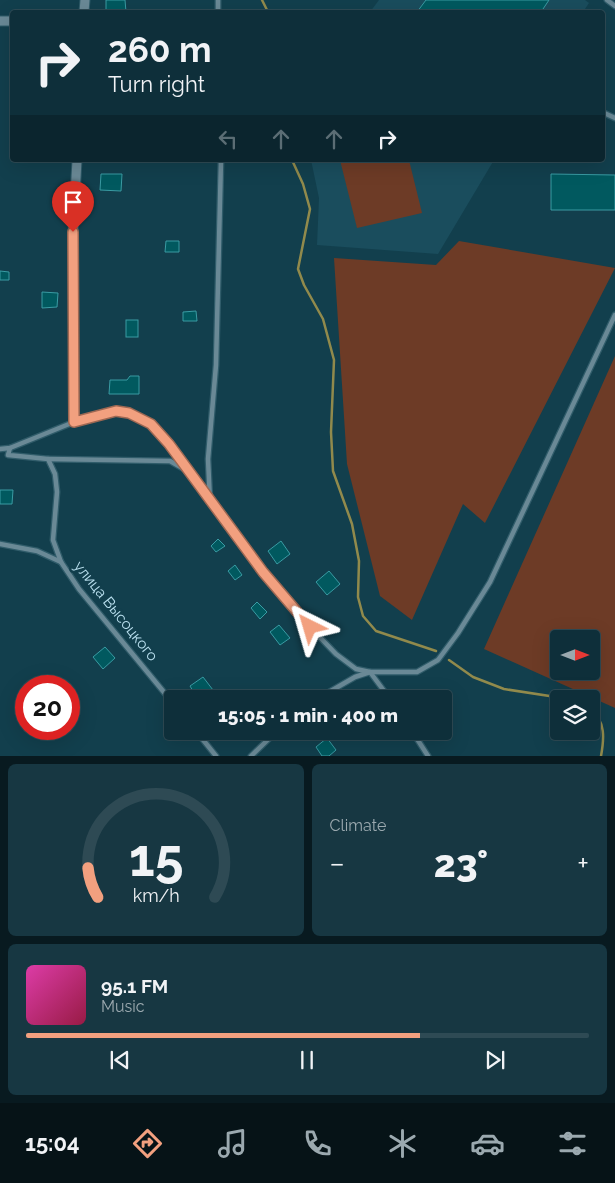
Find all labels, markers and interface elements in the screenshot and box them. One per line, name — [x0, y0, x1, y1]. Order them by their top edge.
text: 260 m — [108, 29, 211, 70]
icon: right — [25, 30, 90, 95]
text: Turn right — [108, 71, 205, 97]
icon: left — [214, 125, 242, 153]
icon: ahead — [267, 125, 295, 153]
icon: ahead — [320, 125, 348, 153]
icon: right — [373, 125, 401, 153]
pin — [52, 181, 94, 232]
icon: arrive — [59, 188, 87, 216]
street label: улица Высоцкого — [70, 557, 162, 665]
position arrow — [283, 600, 335, 652]
north arrow — [550, 630, 600, 680]
map controls — [550, 630, 600, 740]
speed limit sign: 20 — [15, 675, 80, 740]
button: layers — [550, 690, 600, 740]
text: 15:05 · 1 min · 400 m — [218, 704, 398, 726]
text: Climate — [330, 816, 386, 835]
text: 15 — [129, 827, 183, 888]
text: 23° — [434, 841, 488, 886]
text: − — [330, 847, 345, 880]
text: + — [577, 847, 589, 880]
text: km/h — [132, 885, 179, 906]
text: 95.1 FM — [101, 975, 168, 997]
text: Music — [101, 997, 145, 1016]
icon: previous — [106, 1046, 134, 1074]
icon: pause — [293, 1046, 321, 1074]
icon: next — [481, 1046, 509, 1074]
icon: directions — [130, 1126, 165, 1161]
icon: music — [215, 1126, 250, 1161]
icon: phone — [300, 1126, 335, 1161]
icon: climate — [385, 1126, 420, 1161]
icon: car — [470, 1126, 505, 1161]
icon: filters — [555, 1126, 590, 1161]
text: 15:04 — [25, 1130, 80, 1156]

